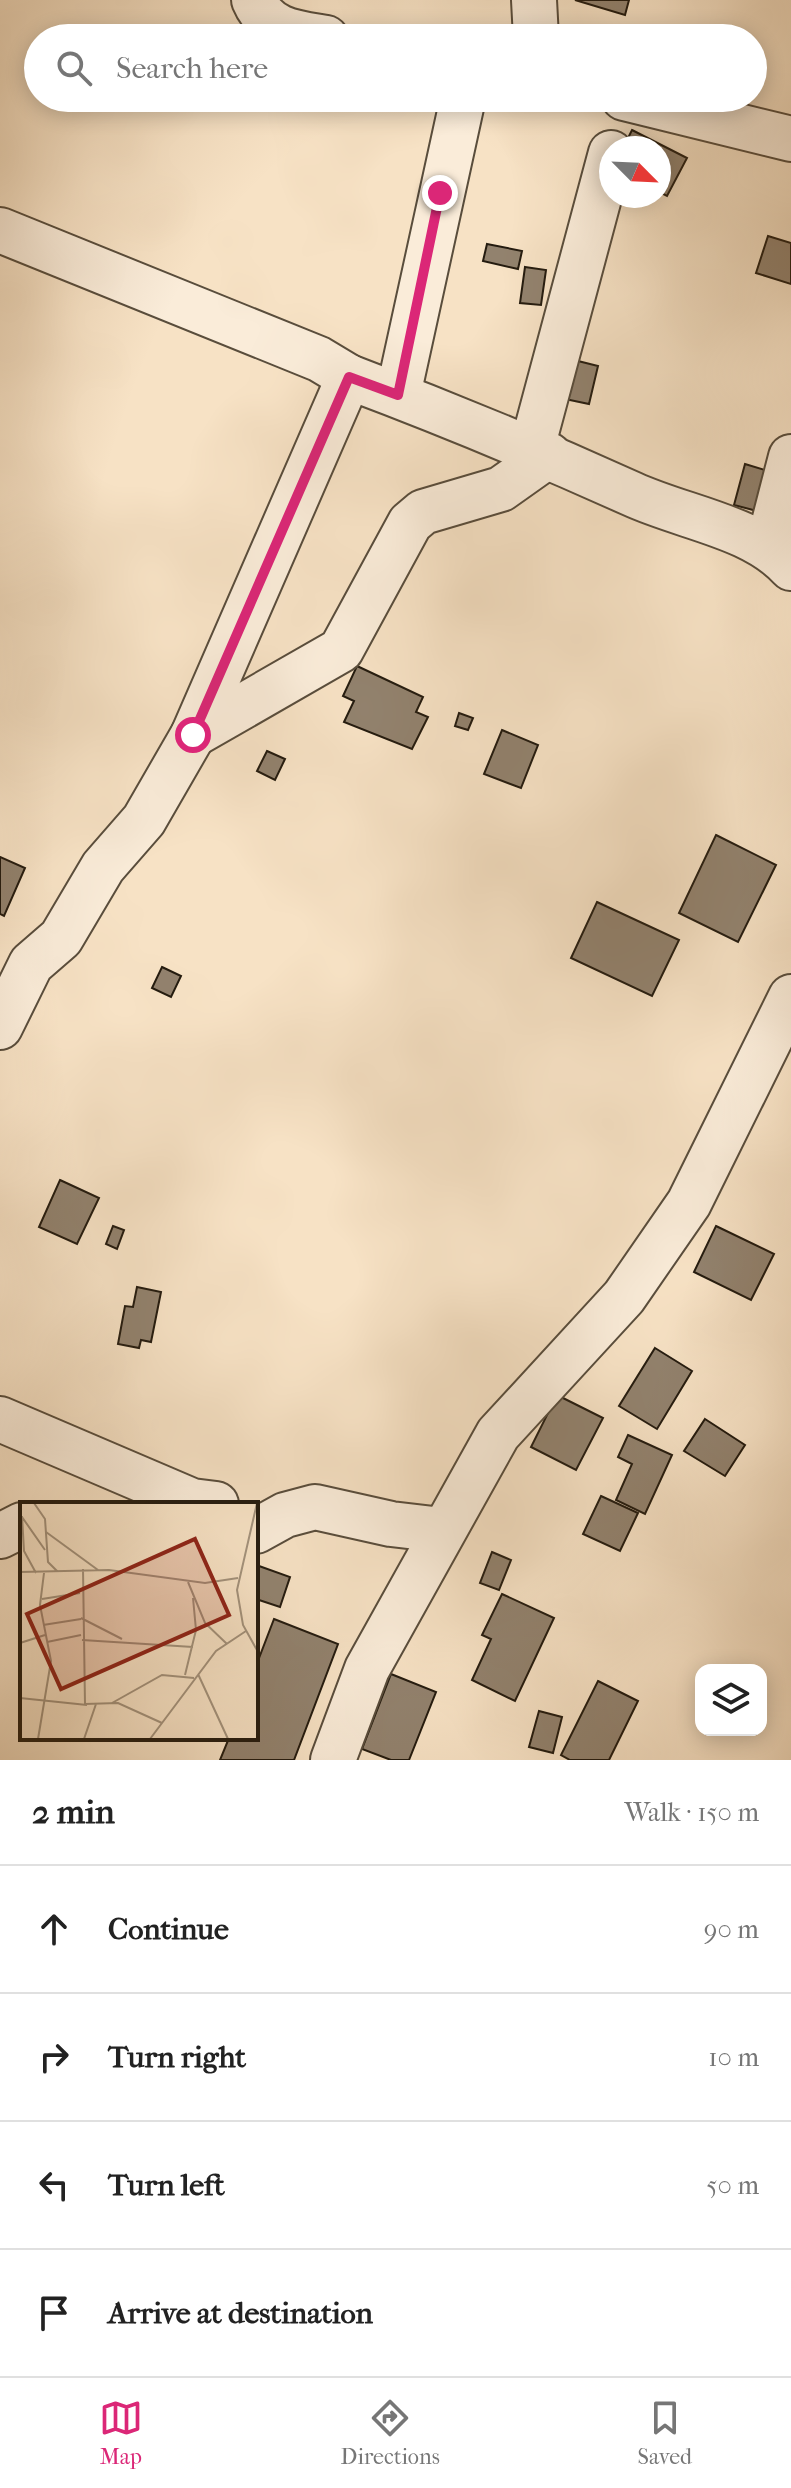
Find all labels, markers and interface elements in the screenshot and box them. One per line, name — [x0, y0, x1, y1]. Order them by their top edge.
search box — [24, 24, 767, 112]
icon: search — [52, 46, 96, 90]
text: Search here — [116, 51, 268, 86]
north arrow — [599, 136, 671, 208]
route end — [422, 175, 458, 211]
route start — [175, 717, 211, 753]
inset map — [20, 1502, 258, 1740]
map controls — [695, 1664, 767, 1736]
button: layers — [695, 1664, 767, 1736]
text: 2 min — [32, 1792, 115, 1832]
text: Walk · 150 m — [624, 1797, 759, 1828]
icon: ahead — [32, 1907, 76, 1951]
text: Continue — [108, 1912, 229, 1947]
text: 90 m — [704, 1914, 759, 1945]
icon: right — [32, 2035, 76, 2079]
text: Turn right — [108, 2040, 246, 2075]
text: 10 m — [708, 2042, 759, 2073]
icon: left — [32, 2163, 76, 2207]
text: Turn left — [108, 2168, 225, 2203]
text: 50 m — [706, 2170, 759, 2201]
icon: arrive — [32, 2291, 76, 2335]
text: Arrive at destination — [108, 2296, 373, 2331]
tab: Map — [99, 2396, 143, 2470]
tab: Directions — [341, 2396, 440, 2470]
tab: Saved — [638, 2396, 692, 2470]

